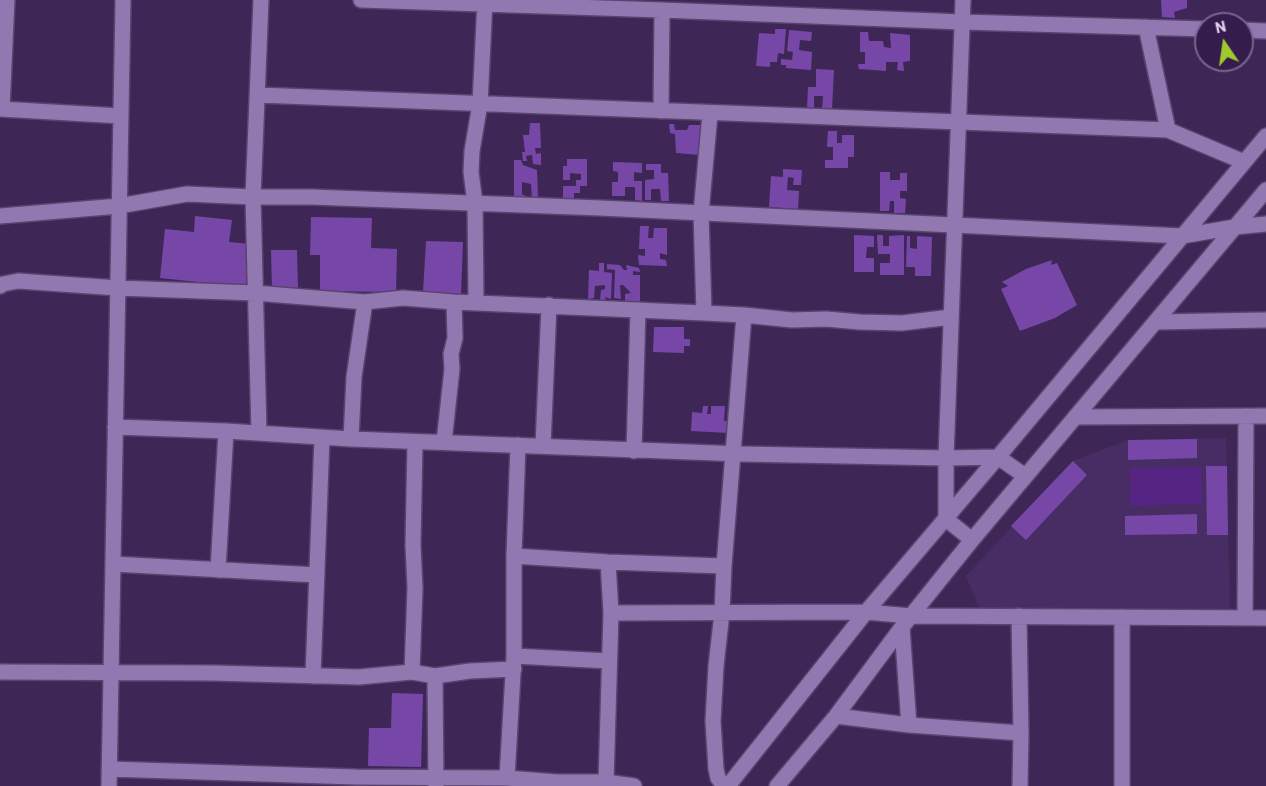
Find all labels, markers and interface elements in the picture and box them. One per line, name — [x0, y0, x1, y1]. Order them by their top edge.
north arrow — [1194, 12, 1254, 72]
text: N — [1213, 15, 1228, 36]

